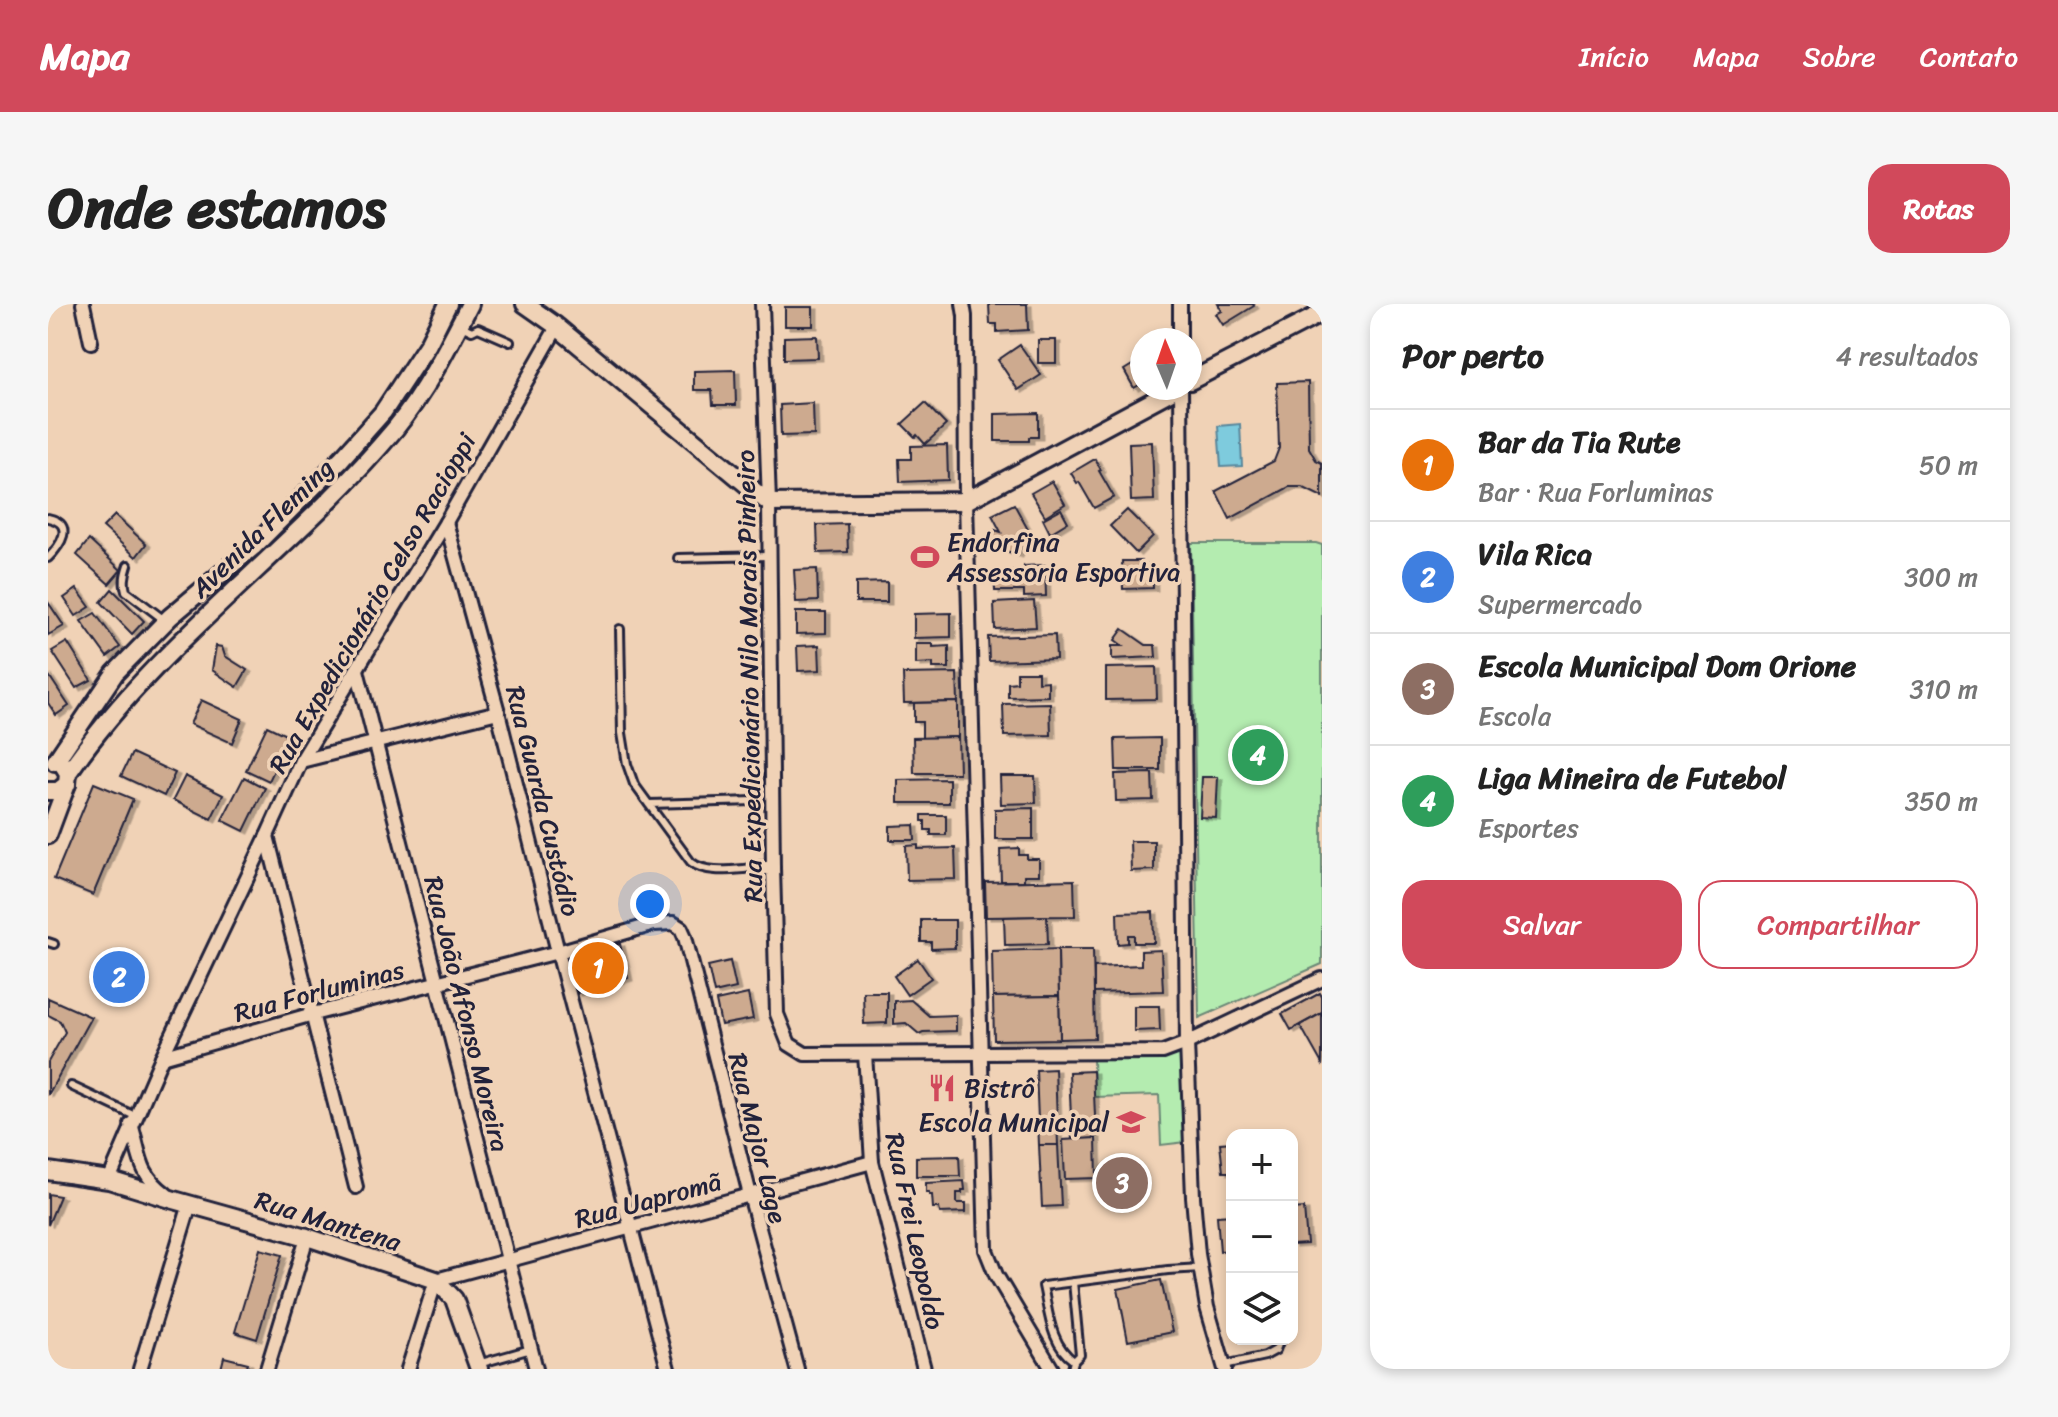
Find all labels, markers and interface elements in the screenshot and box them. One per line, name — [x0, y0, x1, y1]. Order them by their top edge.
text: Mapa — [40, 23, 129, 90]
text: Início — [1579, 32, 1649, 81]
text: Mapa — [1693, 32, 1759, 81]
text: Sobre — [1803, 32, 1876, 81]
text: Contato — [1920, 32, 2018, 81]
text: Onde estamos — [48, 159, 386, 258]
button: Rotas — [1868, 164, 2010, 253]
text: Por perto — [1402, 326, 1544, 386]
north arrow — [1130, 328, 1202, 400]
text: 4 resultados — [1836, 333, 1978, 379]
text: Bar da Tia Rute — [1478, 415, 1680, 469]
street label: Rua Expedicionário Celso Racioppi — [255, 423, 489, 782]
text: 1 — [1422, 442, 1434, 488]
text: 50 m — [1919, 442, 1978, 488]
street label: Avenida Fleming — [178, 447, 345, 610]
street label: Rua Expedicionário Nilo Morais Pinheiro — [722, 449, 776, 903]
text: Bar · Rua Forluminas — [1478, 469, 1713, 515]
place label: Endorfina Assessoria Esportiva — [946, 519, 1180, 595]
text: Vila Rica — [1478, 527, 1592, 581]
sports icon: Endorfina Assessoria Esportiva — [910, 542, 940, 572]
text: 2 — [1420, 554, 1436, 600]
text: 300 m — [1904, 554, 1978, 600]
text: Supermercado — [1478, 581, 1642, 627]
text: Escola Municipal Dom Orione — [1478, 639, 1856, 693]
text: 3 — [1421, 666, 1435, 712]
text: 310 m — [1909, 666, 1978, 712]
street label: Rua Guarda Custódio — [492, 681, 594, 921]
text: Escola — [1478, 693, 1551, 739]
pin: 4 — [1232, 725, 1284, 785]
text: Liga Mineira de Futebol — [1478, 751, 1786, 805]
text: 4 — [1420, 778, 1436, 824]
text: 350 m — [1905, 778, 1978, 824]
text: Esportes — [1478, 805, 1579, 851]
street label: Rua João Afonso Moreira — [410, 871, 524, 1157]
button: Salvar — [1402, 880, 1682, 969]
button: Compartilhar — [1698, 880, 1978, 969]
your location — [630, 884, 670, 924]
pin: 1 — [572, 938, 624, 998]
street label: Rua Forluminas — [229, 946, 409, 1036]
pin: 2 — [93, 947, 145, 1007]
street label: Rua Major Lage — [715, 1048, 802, 1229]
place label: Bistrô — [964, 1065, 1036, 1111]
restaurant icon: Bistrô — [927, 1073, 957, 1103]
place label: Escola Municipal — [919, 1099, 1110, 1145]
school or university icon: Escola Municipal — [1116, 1107, 1146, 1137]
street label: Rua Frei Leopoldo — [872, 1128, 958, 1334]
map controls — [1226, 1129, 1298, 1345]
button: + — [1226, 1129, 1298, 1201]
pin: 3 — [1096, 1153, 1148, 1213]
street label: Rua Uapromã — [569, 1158, 728, 1242]
street label: Rua Mantena — [249, 1177, 408, 1265]
button: − — [1226, 1201, 1298, 1273]
button: layers — [1226, 1273, 1298, 1345]

